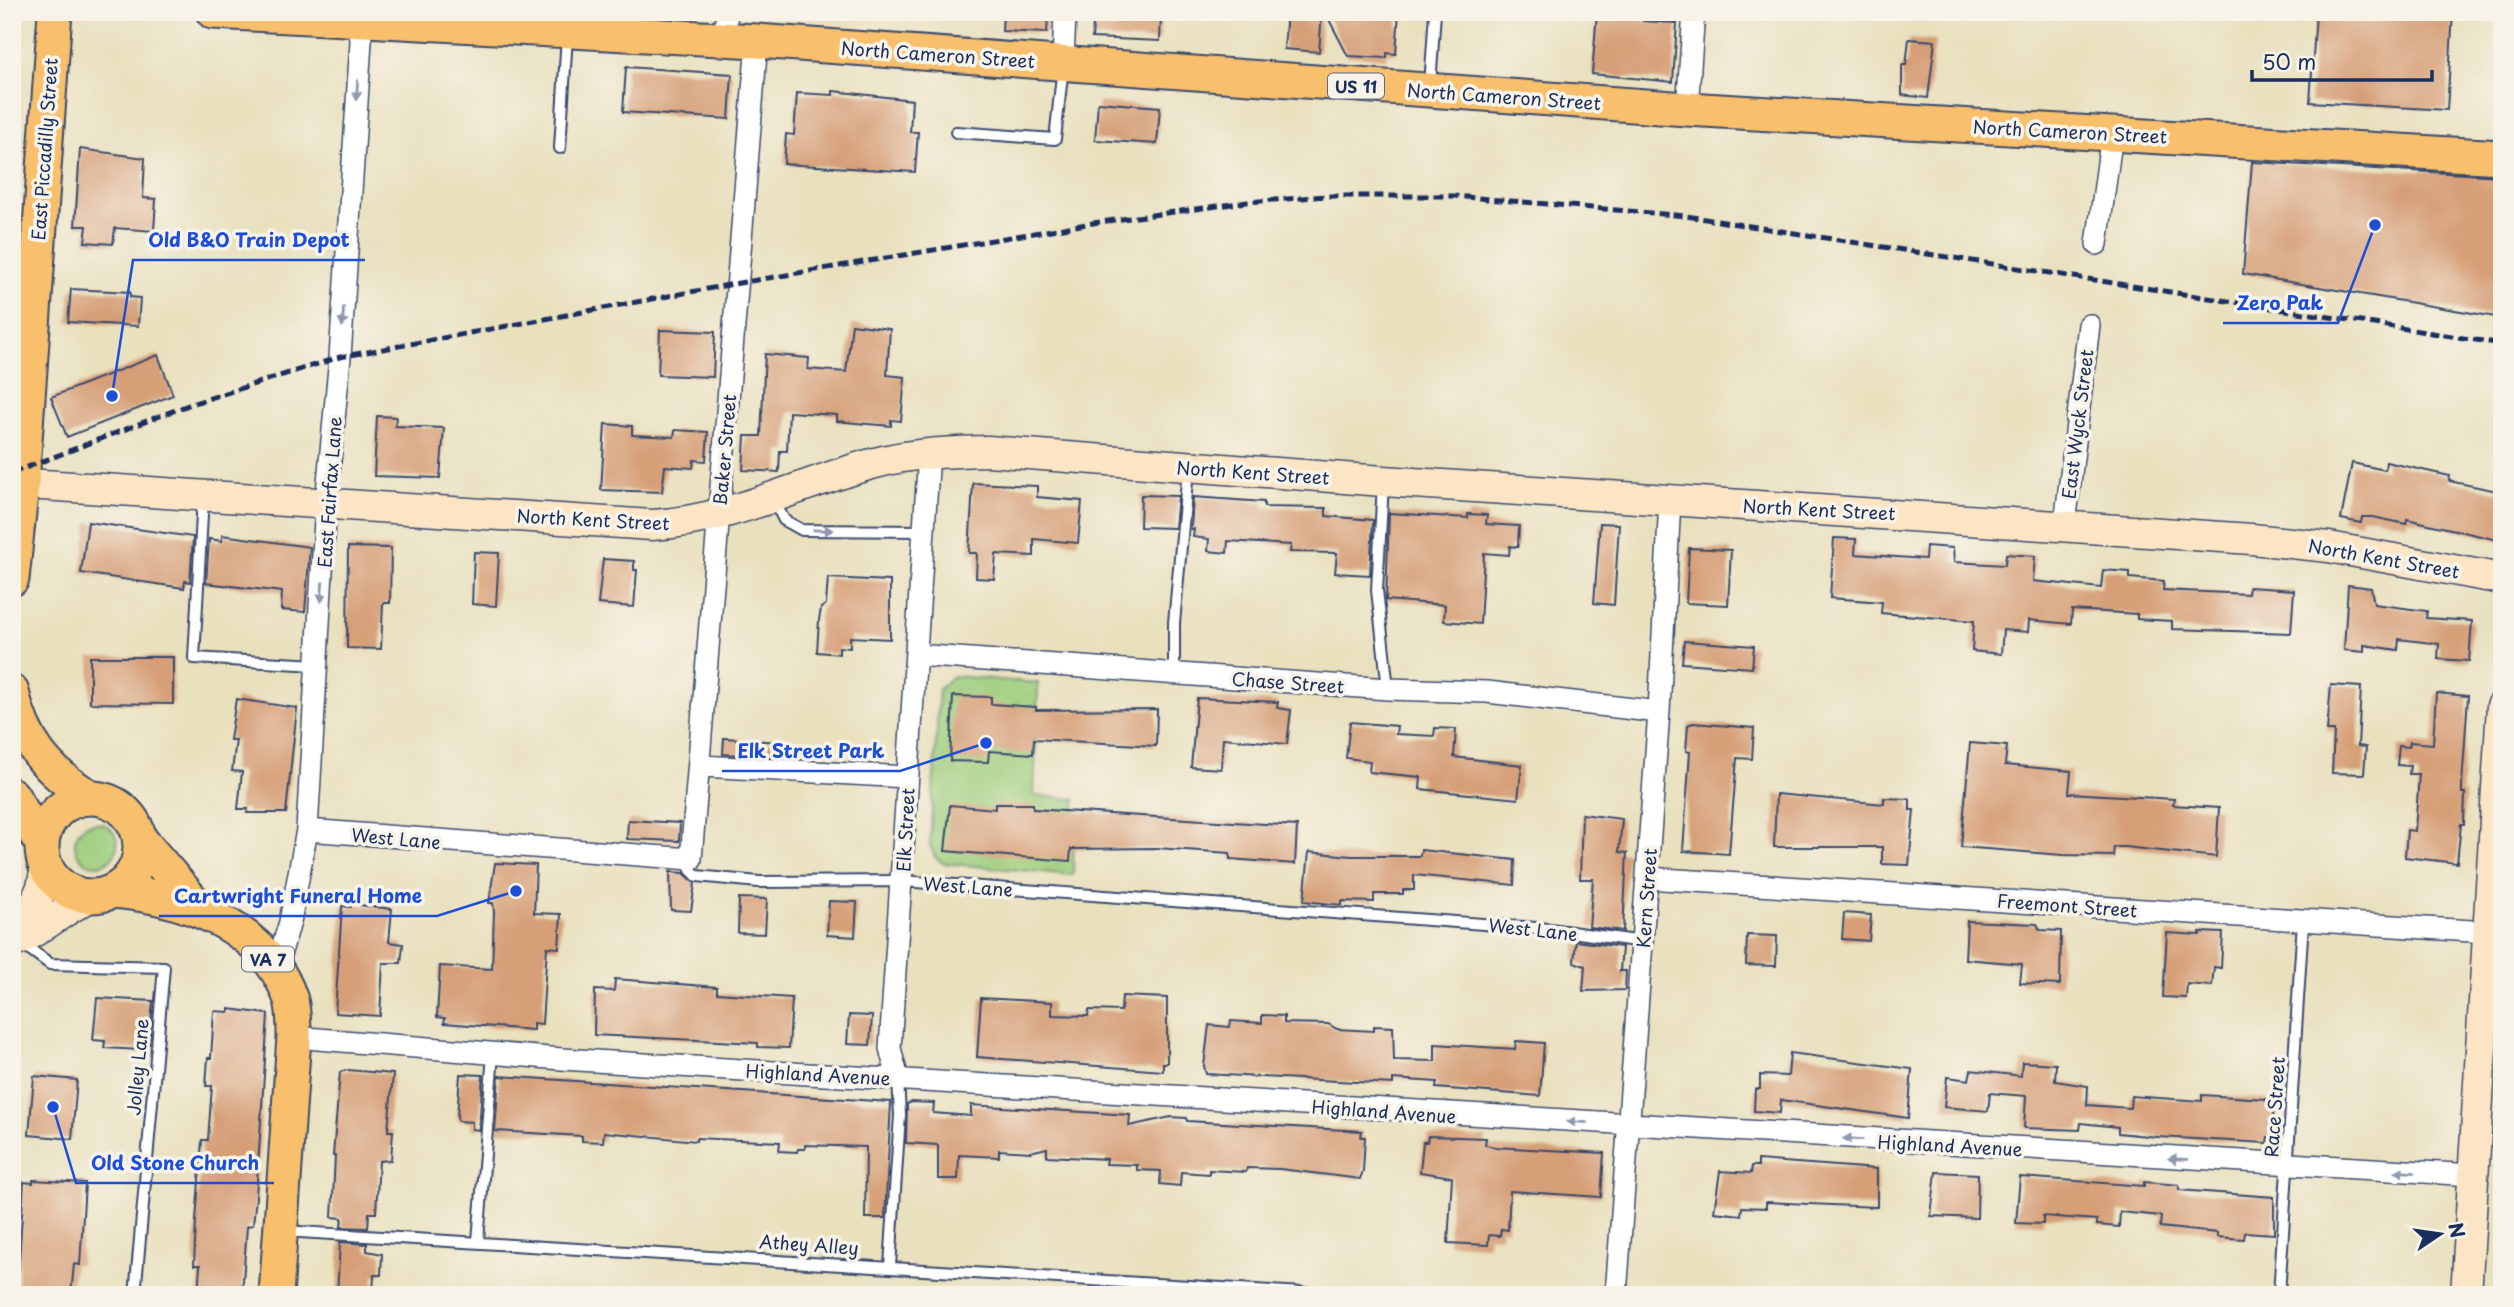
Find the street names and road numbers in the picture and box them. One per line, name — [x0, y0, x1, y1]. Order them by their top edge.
street label: North Cameron Street — [840, 34, 1036, 74]
street label: East Piccadilly Street — [24, 57, 64, 241]
road number: US 11 — [1328, 74, 1384, 99]
street label: North Cameron Street — [1406, 76, 1602, 116]
street label: North Cameron Street — [1972, 112, 2168, 150]
street label: East Wyck Street — [2054, 348, 2100, 500]
street label: Baker Street — [706, 393, 742, 507]
street label: East Fairfax Lane — [310, 415, 348, 569]
street label: North Kent Street — [1176, 453, 1330, 491]
street label: North Kent Street — [1742, 492, 1896, 526]
street label: North Kent Street — [516, 502, 670, 536]
street label: North Kent Street — [2306, 531, 2462, 585]
street label: Chase Street — [1231, 665, 1345, 699]
street label: Elk Street — [889, 787, 921, 873]
street label: West Lane — [350, 821, 442, 855]
street label: Kern Street — [1629, 847, 1663, 949]
street label: West Lane — [922, 869, 1014, 903]
street label: Freemont Street — [1996, 887, 2138, 923]
street label: West Lane — [1487, 911, 1579, 947]
road number: VA 7 — [242, 946, 294, 972]
street label: Jolley Lane — [119, 1017, 155, 1117]
street label: Race Street — [2257, 1056, 2291, 1158]
street label: Highland Avenue — [745, 1057, 891, 1091]
street label: Highland Avenue — [1311, 1092, 1457, 1130]
street label: Highland Avenue — [1877, 1128, 2023, 1162]
street label: Athey Alley — [758, 1227, 860, 1261]

